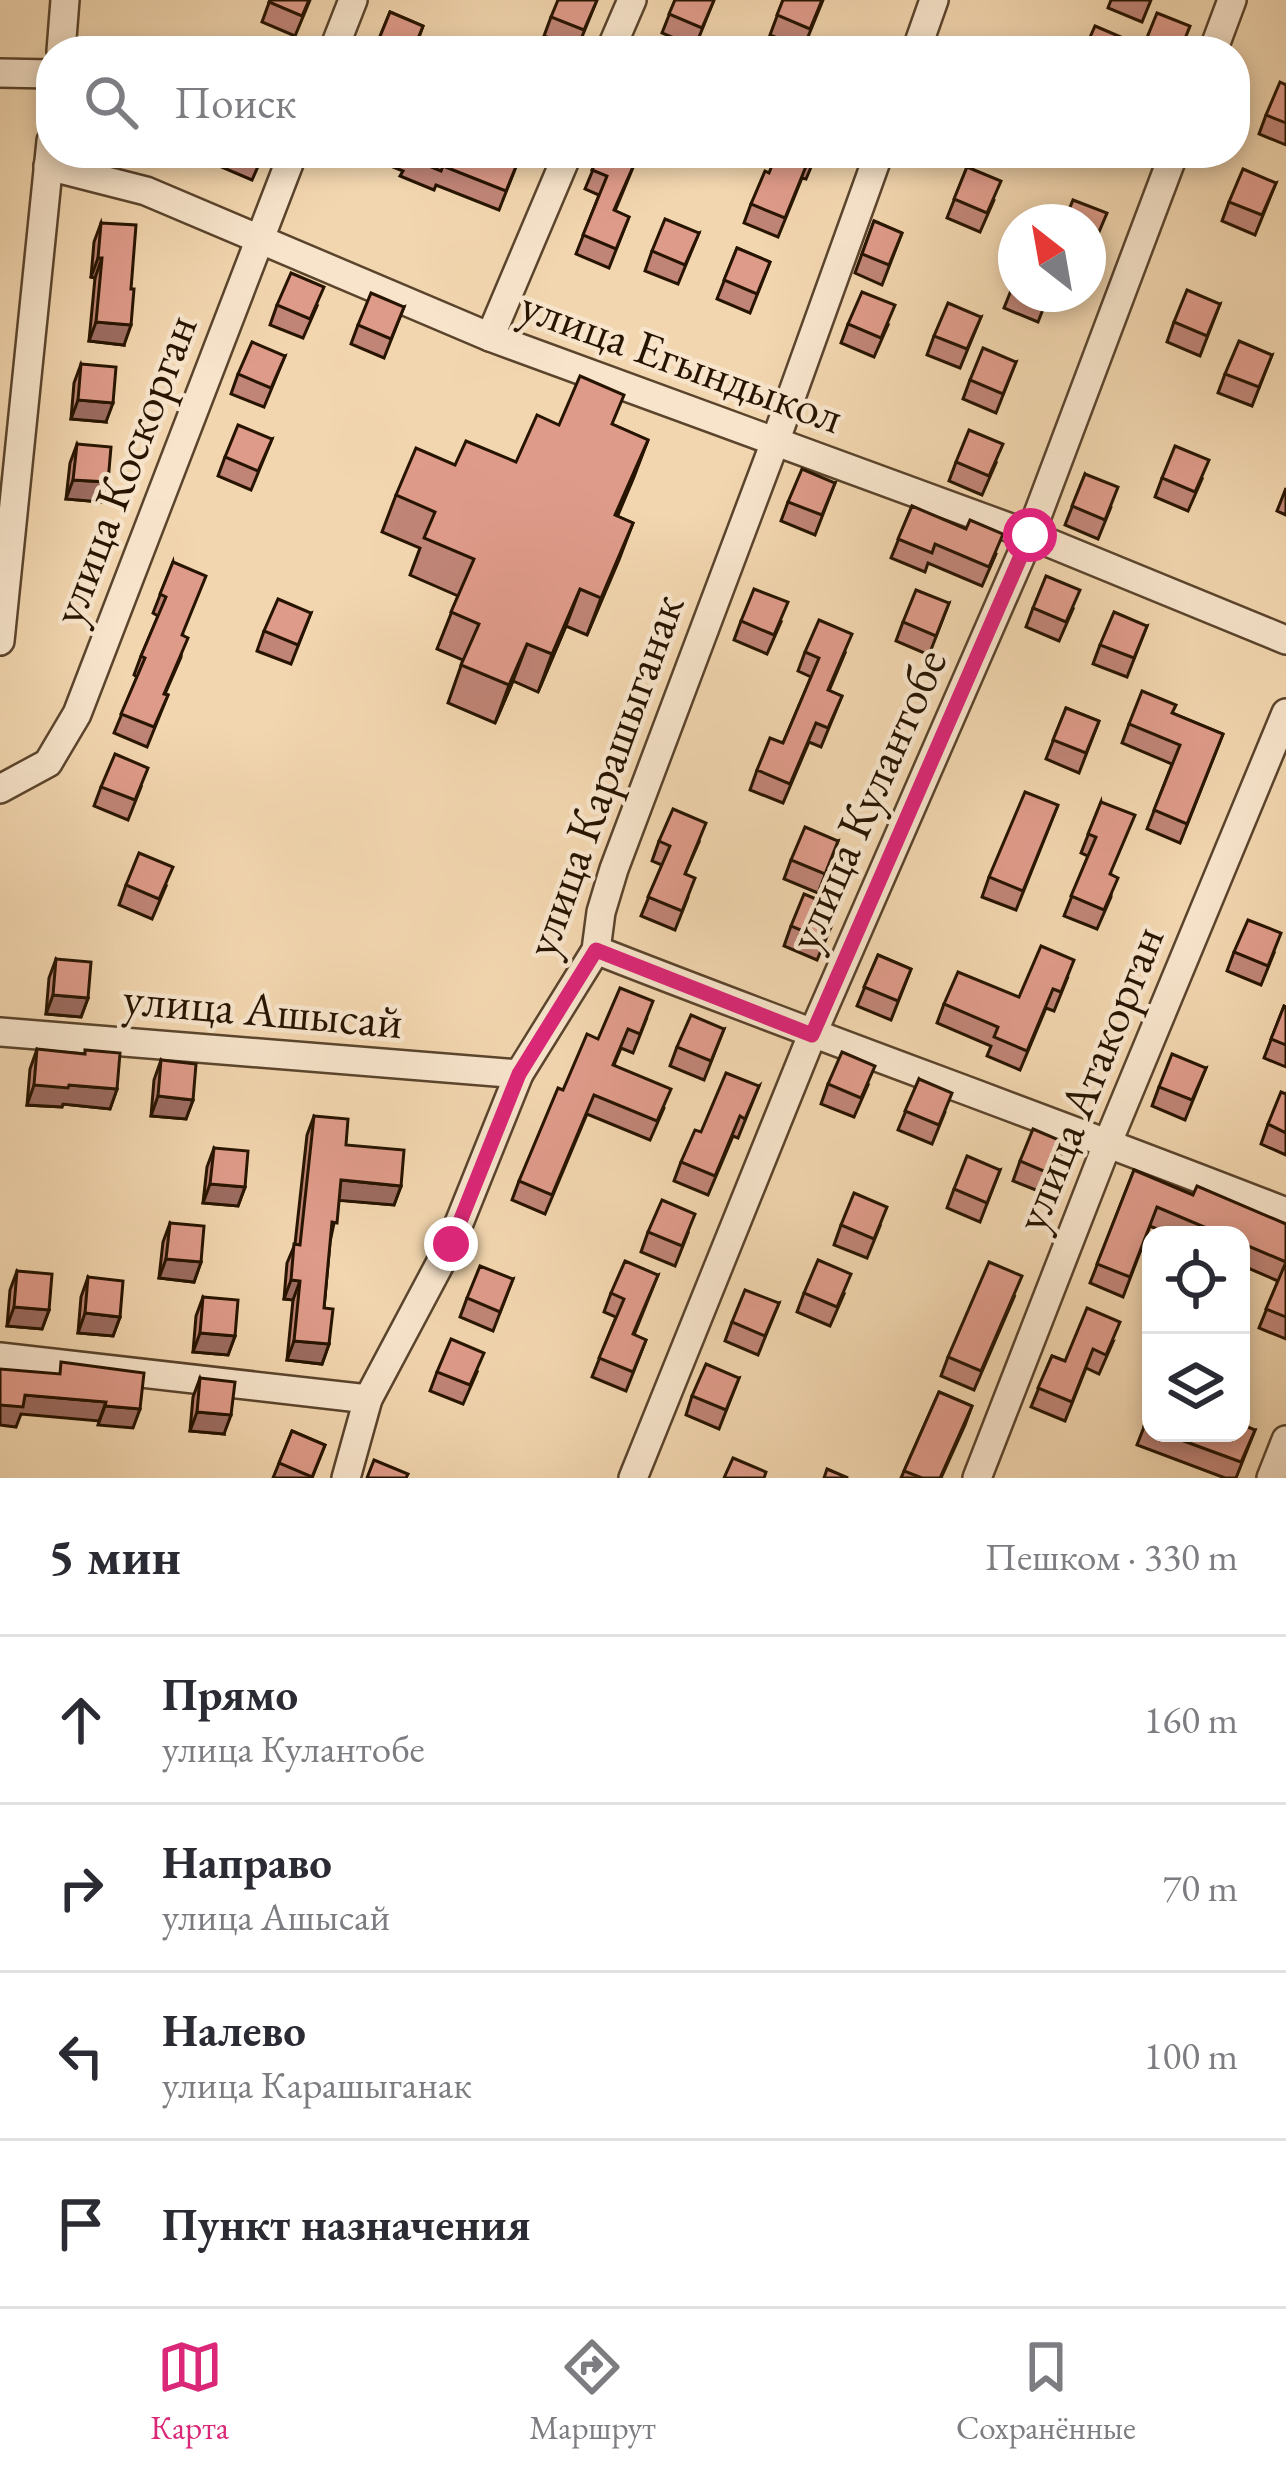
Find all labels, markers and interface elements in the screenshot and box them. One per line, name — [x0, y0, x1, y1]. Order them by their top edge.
search box — [36, 36, 1250, 168]
icon: search — [78, 69, 144, 135]
text: Поиск — [174, 73, 296, 131]
north arrow — [998, 204, 1106, 312]
street label: улица Егындыкол — [512, 273, 852, 447]
street label: улица Коскорган — [35, 305, 211, 633]
route start — [1003, 508, 1057, 562]
street label: улица Карашыганак — [509, 585, 697, 965]
street label: улица Кулантобе — [772, 639, 960, 959]
street label: улица Атакорган — [999, 916, 1177, 1240]
street label: улица Ашысай — [120, 966, 406, 1052]
route end — [424, 1217, 478, 1271]
map controls — [1142, 1226, 1250, 1442]
button: locate — [1142, 1226, 1250, 1334]
button: layers — [1142, 1334, 1250, 1442]
text: 5 мин — [48, 1523, 181, 1589]
text: Пешком · 330 m — [985, 1531, 1238, 1582]
text: Прямо — [162, 1665, 298, 1723]
icon: ahead — [48, 1687, 114, 1753]
text: 160 m — [1144, 1694, 1238, 1745]
text: улица Кулантобе — [162, 1723, 425, 1774]
text: Направо — [162, 1833, 332, 1891]
icon: right — [48, 1855, 114, 1921]
text: 70 m — [1162, 1862, 1238, 1913]
text: улица Ашысай — [162, 1891, 390, 1942]
text: Налево — [162, 2001, 306, 2059]
icon: left — [48, 2023, 114, 2089]
text: 100 m — [1144, 2030, 1238, 2081]
text: улица Карашыганак — [162, 2059, 472, 2110]
icon: arrive — [48, 2191, 114, 2257]
text: Пункт назначения — [162, 2195, 531, 2253]
tab: Карта — [150, 2334, 229, 2449]
tab: Маршрут — [529, 2334, 656, 2449]
tab: Сохранённые — [956, 2334, 1136, 2449]

